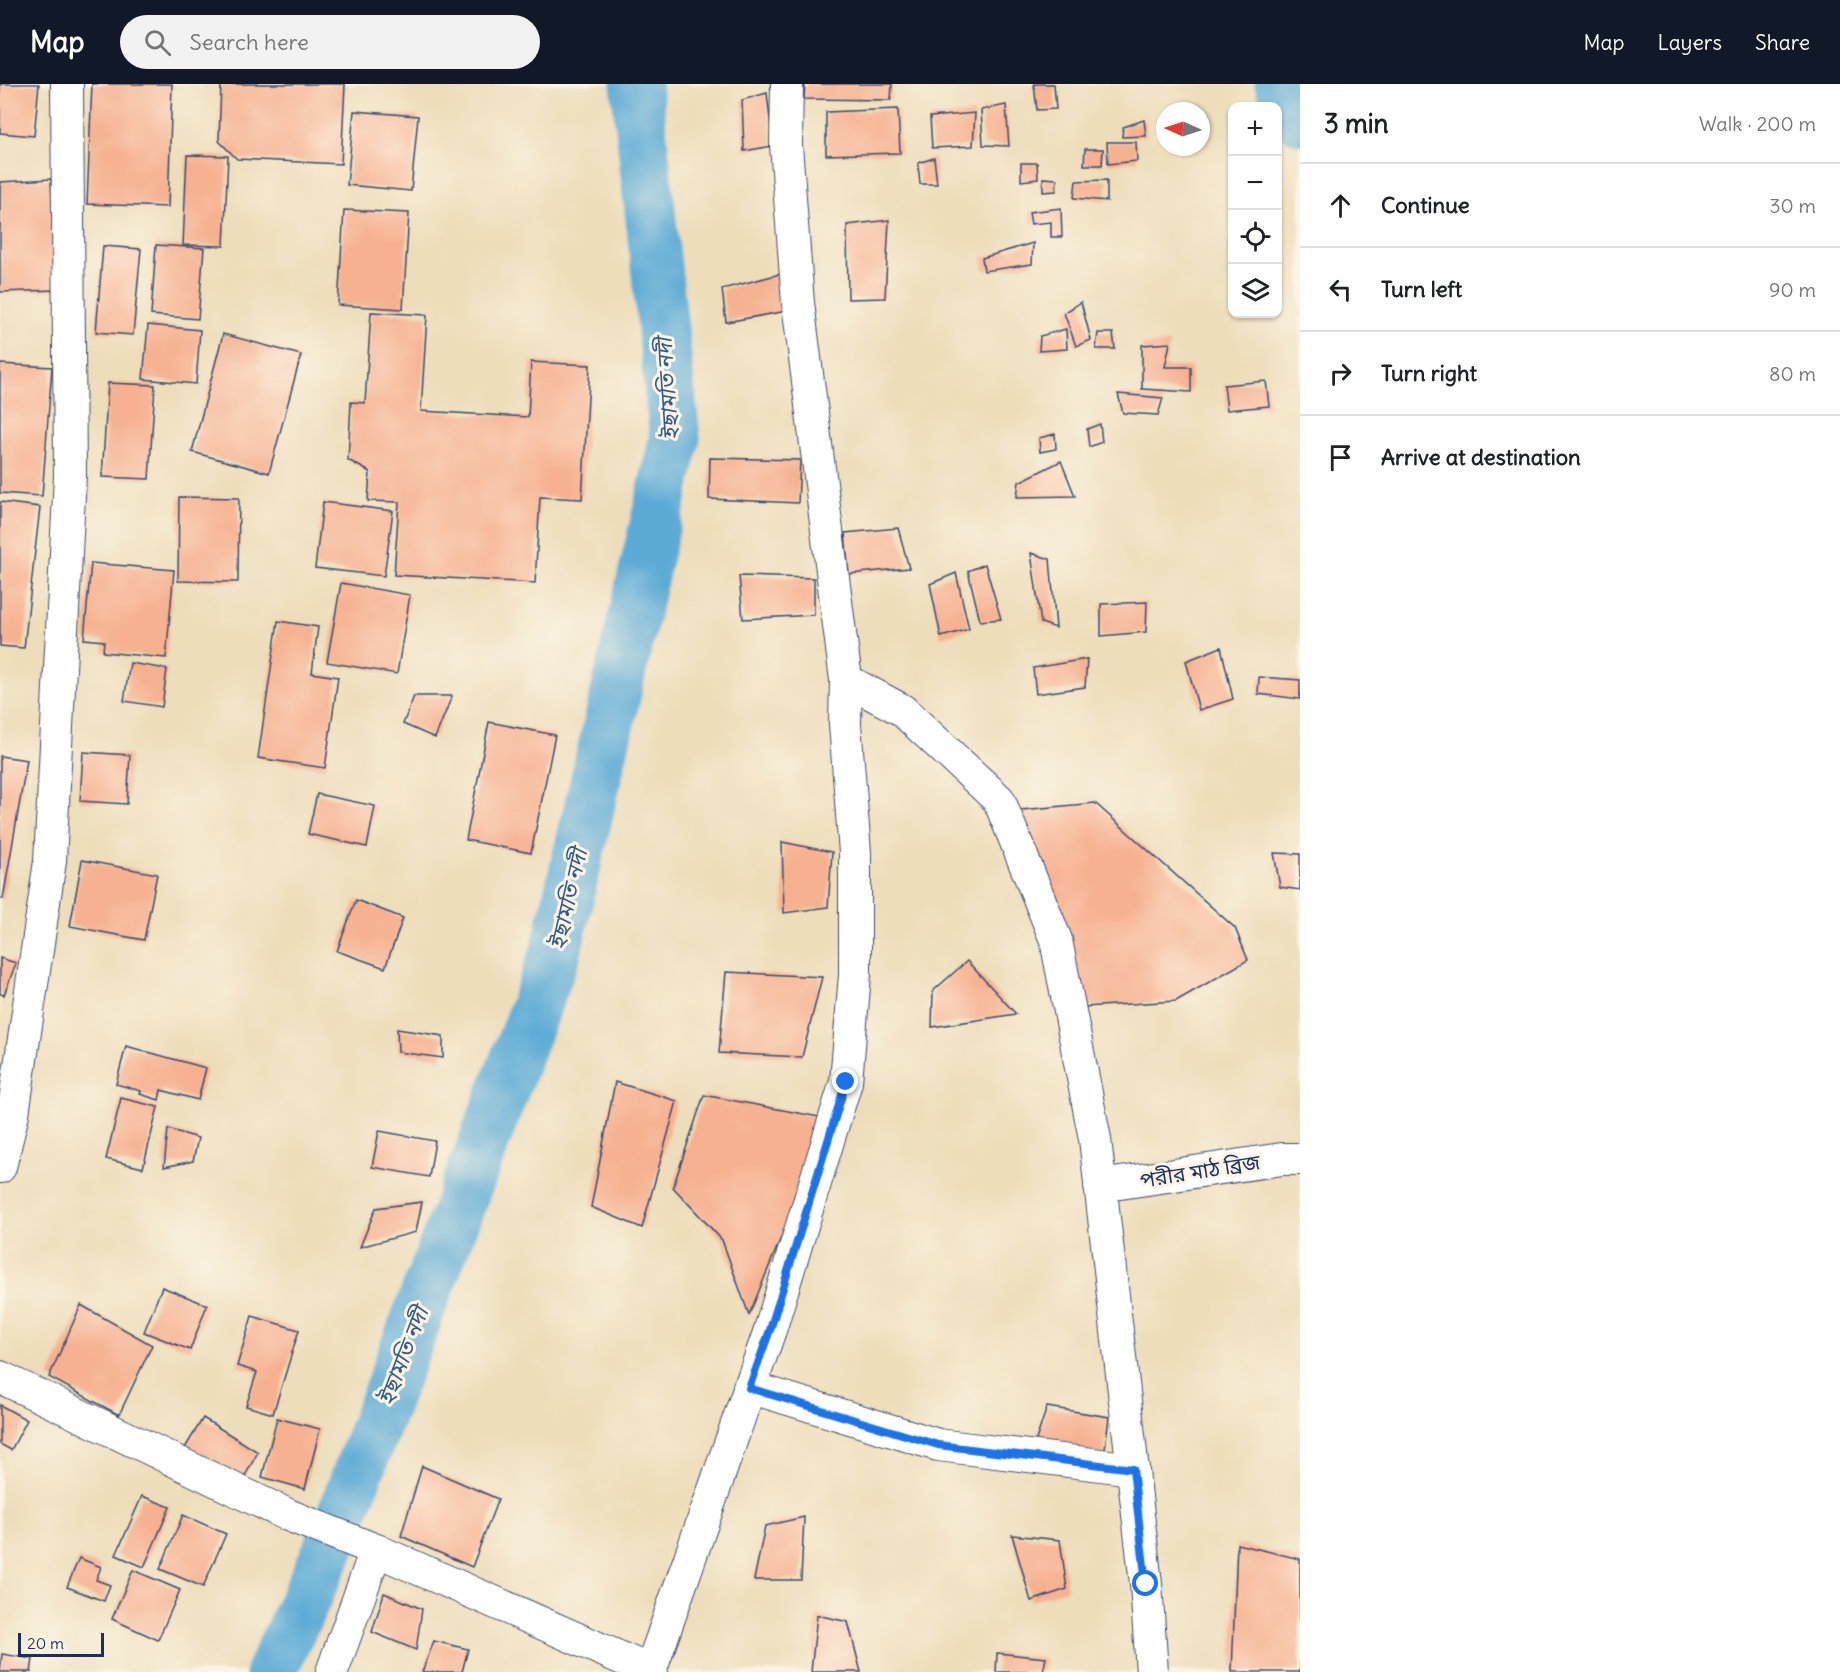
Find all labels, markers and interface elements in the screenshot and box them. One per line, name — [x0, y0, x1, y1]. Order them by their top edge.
search box — [120, 15, 540, 69]
text: Map — [30, 24, 84, 60]
icon: search — [141, 26, 174, 59]
text: Search here — [189, 28, 309, 56]
text: Map — [1584, 29, 1624, 56]
text: Layers — [1657, 29, 1722, 56]
text: Share — [1755, 29, 1810, 56]
north arrow — [1156, 102, 1210, 156]
map controls — [1228, 102, 1282, 318]
button: + — [1228, 102, 1282, 156]
text: 3 min — [1324, 107, 1389, 140]
text: Walk · 200 m — [1699, 111, 1816, 136]
button: − — [1228, 156, 1282, 210]
icon: ahead — [1324, 189, 1357, 222]
text: Continue — [1381, 191, 1470, 219]
text: 30 m — [1769, 193, 1816, 218]
button: locate — [1228, 210, 1282, 264]
button: layers — [1228, 264, 1282, 318]
icon: left — [1324, 273, 1357, 306]
text: Turn left — [1381, 275, 1462, 303]
text: 90 m — [1769, 277, 1816, 302]
water label: ইছামতি নদী — [649, 333, 685, 441]
icon: right — [1324, 357, 1357, 390]
text: Turn right — [1381, 359, 1477, 387]
text: 80 m — [1769, 361, 1816, 386]
icon: arrive — [1324, 441, 1357, 474]
text: Arrive at destination — [1381, 443, 1581, 471]
water label: ইছামতি নদী — [543, 842, 594, 952]
route end — [832, 1068, 858, 1094]
street label: পরীর মাঠ ব্রিজ — [1138, 1148, 1263, 1194]
water label: ইছামতি নদী — [372, 1299, 436, 1409]
route start — [1132, 1570, 1158, 1596]
scale bar — [18, 1630, 104, 1658]
text: 20 m — [27, 1633, 64, 1653]

